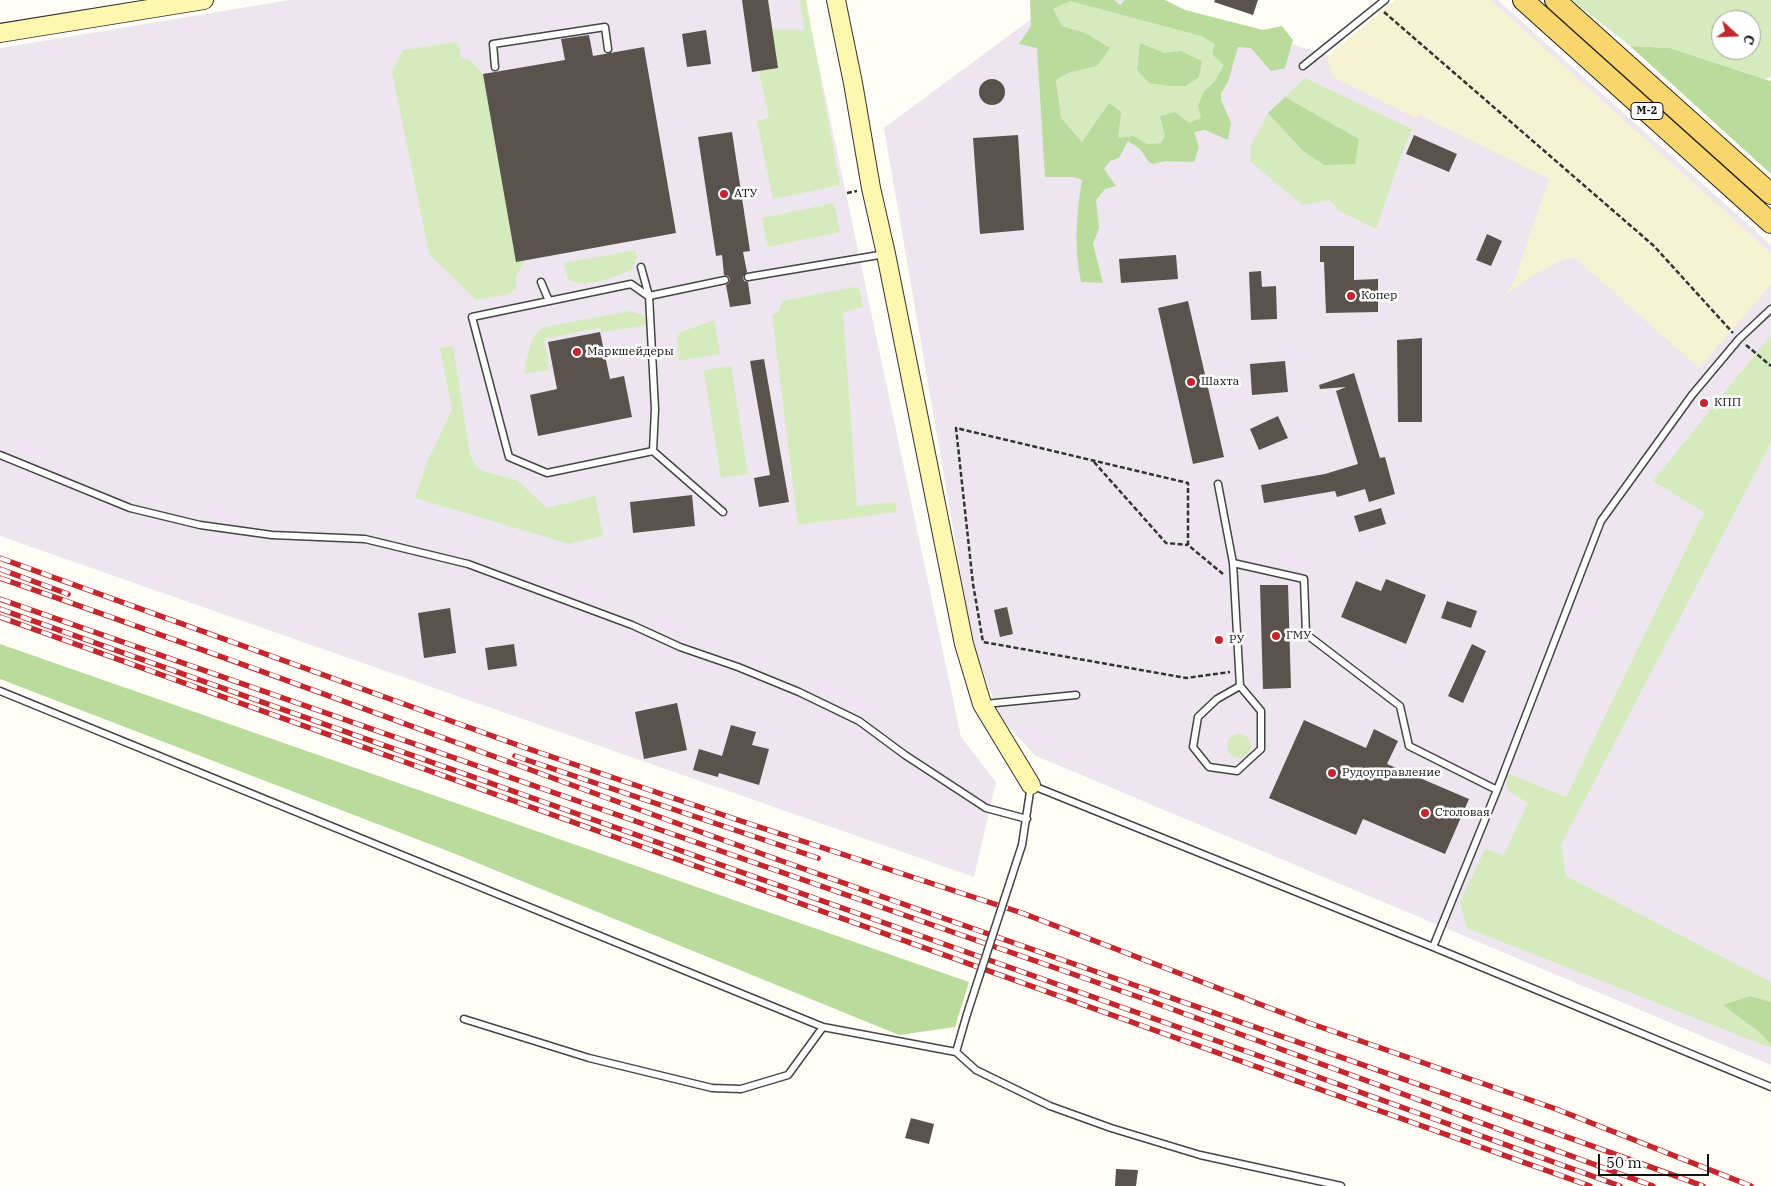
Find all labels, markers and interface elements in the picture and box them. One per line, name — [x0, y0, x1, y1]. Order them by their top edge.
north arrow — [1711, 10, 1761, 60]
text: С — [1739, 32, 1759, 47]
road number: М-2 — [1631, 102, 1663, 120]
place label: АТУ — [734, 187, 757, 201]
marker: АТУ — [718, 188, 730, 200]
place label: Копер — [1361, 289, 1397, 303]
marker: Копер — [1345, 290, 1357, 302]
place label: Маркшейдеры — [587, 345, 674, 359]
marker: Маркшейдеры — [571, 346, 583, 358]
place label: Шахта — [1201, 375, 1239, 389]
marker: Шахта — [1185, 376, 1197, 388]
place label: КПП — [1714, 396, 1741, 410]
marker: КПП — [1698, 397, 1710, 409]
place label: ГМУ — [1286, 629, 1311, 643]
marker: ГМУ — [1270, 630, 1282, 642]
place label: РУ — [1229, 633, 1244, 647]
marker: РУ — [1213, 634, 1225, 646]
place label: Рудоуправление — [1342, 766, 1441, 780]
marker: Рудоуправление — [1326, 767, 1338, 779]
place label: Столовая — [1435, 806, 1490, 820]
marker: Столовая — [1419, 807, 1431, 819]
scale bar — [1601, 1144, 1712, 1176]
text: 50 m — [1606, 1153, 1642, 1172]

